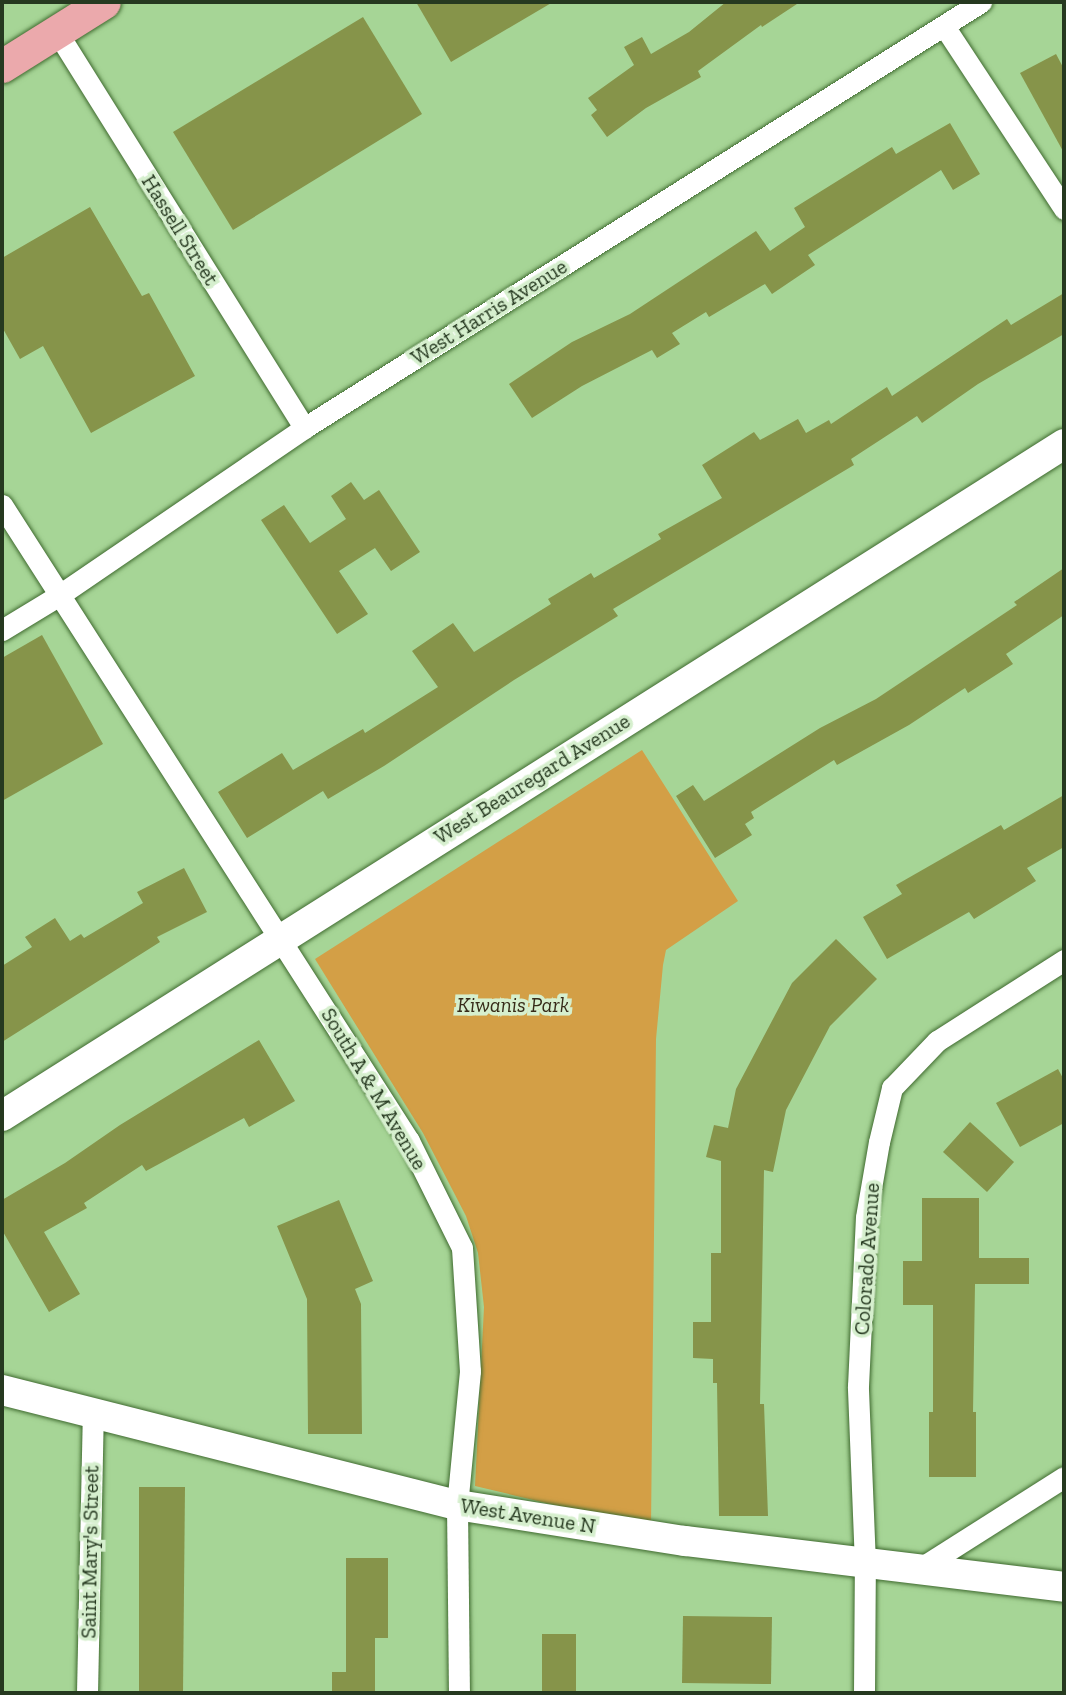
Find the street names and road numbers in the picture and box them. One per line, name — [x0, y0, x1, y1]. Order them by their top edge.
street label: Hassell Street — [136, 170, 224, 290]
street label: West Harris Avenue — [406, 254, 572, 370]
street label: West Beauregard Avenue — [429, 708, 635, 850]
street label: South A & M Avenue — [315, 1003, 433, 1175]
street label: Colorado Avenue — [849, 1182, 885, 1336]
street label: Saint Mary's Street — [76, 1465, 104, 1639]
street label: West Avenue N — [458, 1493, 598, 1539]

